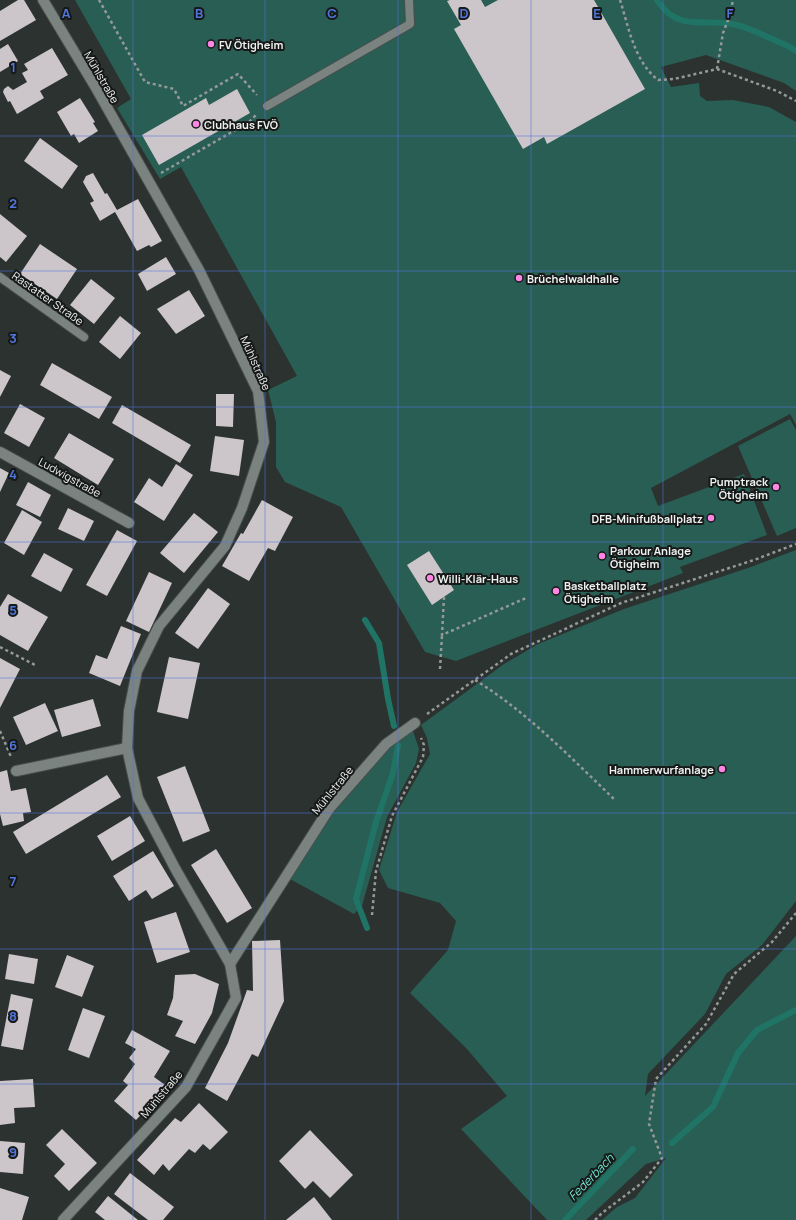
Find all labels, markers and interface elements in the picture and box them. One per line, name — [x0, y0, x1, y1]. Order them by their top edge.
text: A — [62, 4, 71, 22]
text: B — [195, 4, 203, 22]
text: C — [327, 4, 337, 22]
text: D — [459, 4, 469, 22]
text: E — [593, 4, 601, 22]
text: F — [727, 4, 734, 22]
place label: FV Ötigheim — [219, 37, 283, 52]
marker: FV Ötigheim — [206, 39, 216, 49]
street label: Mühlstraße — [81, 48, 123, 106]
text: 1 — [10, 58, 16, 76]
place label: Clubhaus FVÖ — [204, 117, 278, 132]
marker: Clubhaus FVÖ — [191, 119, 201, 129]
text: 2 — [9, 194, 17, 212]
street label: Rastatter Straße — [9, 268, 87, 329]
place label: Brüchelwaldhalle — [527, 271, 619, 286]
marker: Brüchelwaldhalle — [514, 273, 524, 283]
text: 3 — [9, 329, 17, 347]
street label: Mühlstraße — [237, 333, 275, 393]
street label: Ludwigstraße — [36, 454, 104, 501]
text: 4 — [9, 465, 17, 483]
place label: Pumptrack Ötigheim — [710, 474, 769, 502]
marker: Pumptrack Ötigheim — [771, 482, 781, 492]
place label: DFB-Minifußballplatz — [592, 511, 703, 526]
marker: DFB-Minifußballplatz — [706, 513, 716, 523]
place label: Parkour Anlage Ötigheim — [610, 543, 691, 571]
marker: Parkour Anlage Ötigheim — [597, 551, 607, 561]
place label: Willi-Klär-Haus — [438, 571, 518, 586]
marker: Willi-Klär-Haus — [425, 573, 435, 583]
place label: Basketballplatz Ötigheim — [564, 578, 647, 606]
marker: Basketballplatz Ötigheim — [551, 586, 561, 596]
text: 5 — [9, 601, 17, 619]
text: 6 — [9, 736, 17, 754]
street label: Mühlstraße — [308, 762, 356, 817]
place label: Hammerwurfanlage — [609, 762, 714, 777]
marker: Hammerwurfanlage — [717, 764, 727, 774]
text: 7 — [10, 872, 17, 890]
text: 8 — [9, 1007, 17, 1025]
street label: Mühlstraße — [137, 1067, 186, 1121]
text: 9 — [9, 1143, 17, 1161]
water label: Federbach — [564, 1149, 618, 1204]

